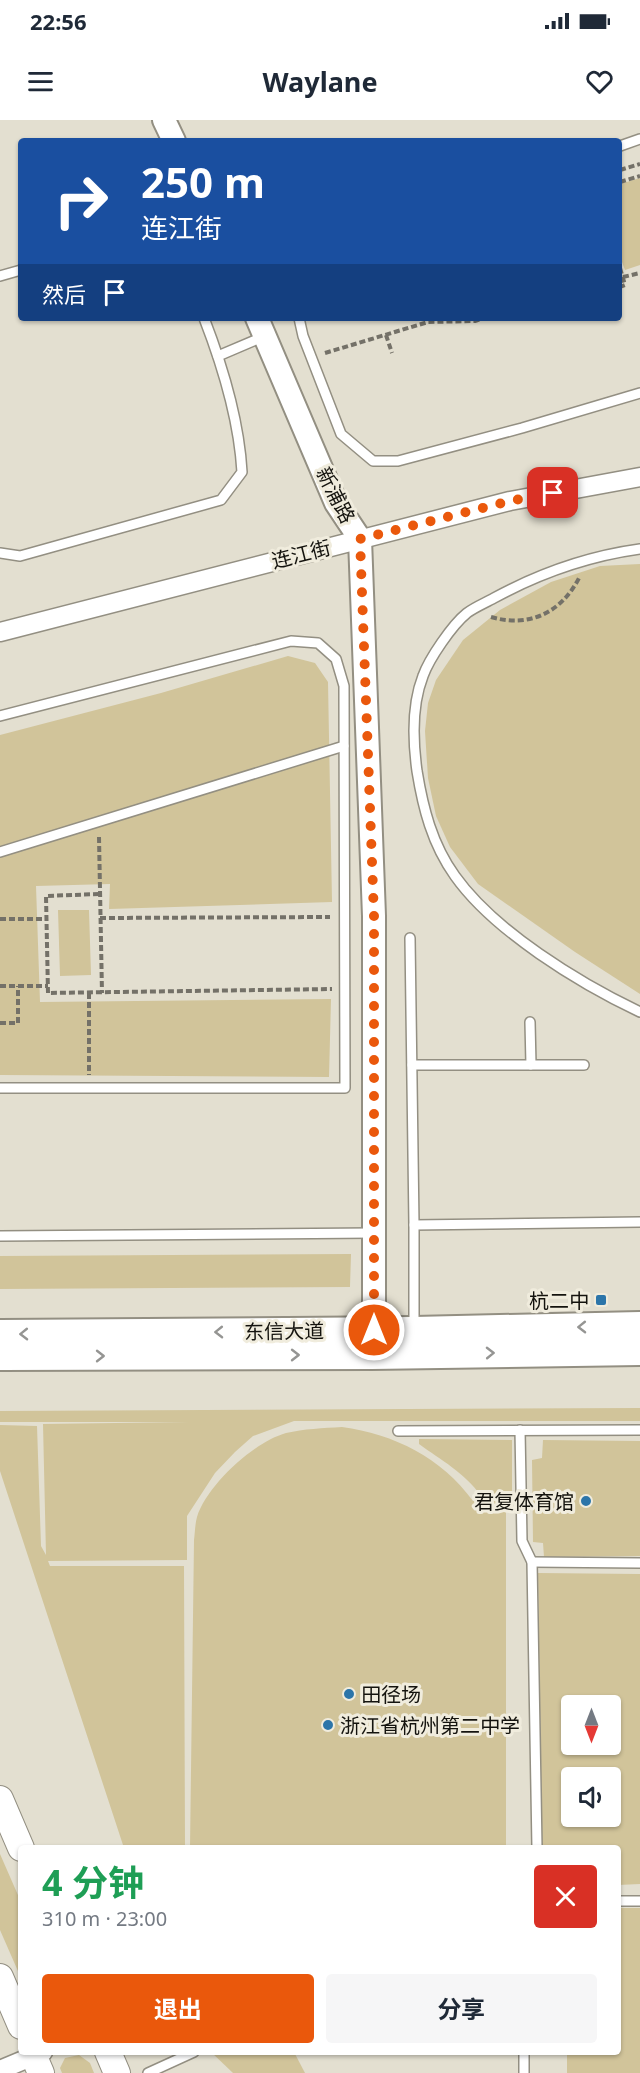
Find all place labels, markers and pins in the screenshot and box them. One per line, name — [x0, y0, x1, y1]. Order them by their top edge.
pin — [527, 467, 578, 518]
place label: 杭二中 — [529, 1287, 589, 1314]
marker: 杭二中 — [594, 1293, 608, 1307]
place label: 君复体育馆 — [474, 1488, 574, 1515]
marker: 君复体育馆 — [579, 1494, 593, 1508]
place label: 田径场 — [361, 1681, 421, 1708]
marker: 田径场 — [342, 1687, 356, 1701]
place label: 浙江省杭州第二中学 — [340, 1712, 520, 1739]
marker: 浙江省杭州第二中学 — [321, 1718, 335, 1732]

